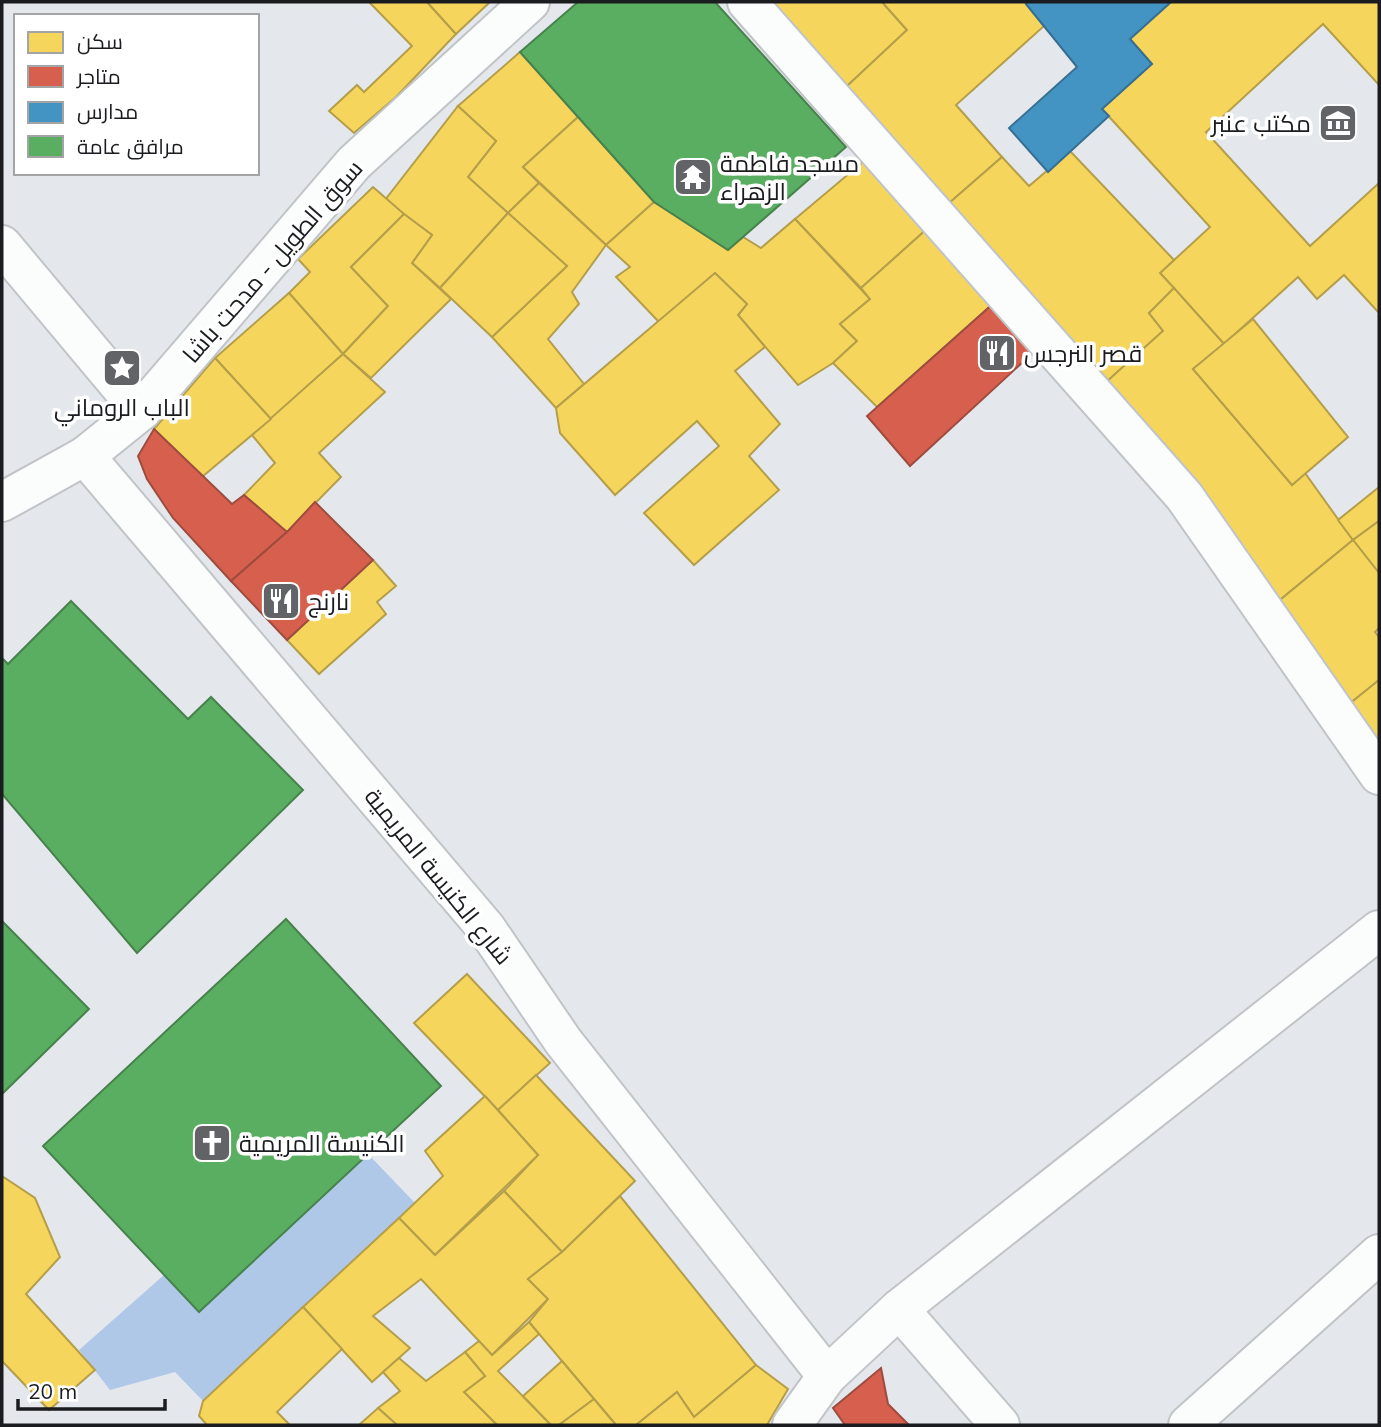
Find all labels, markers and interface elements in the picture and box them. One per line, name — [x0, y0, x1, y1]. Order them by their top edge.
legend — [14, 14, 259, 175]
text: سكن — [77, 28, 123, 55]
text: متاجر — [76, 63, 121, 89]
text: مدارس — [77, 98, 138, 125]
museum icon: مكتب عنبر — [1317, 102, 1359, 144]
place label: مكتب عنبر — [1209, 108, 1311, 138]
text: مرافق عامة — [77, 133, 184, 160]
place label: مسجد فاطمة الزهراء — [720, 148, 859, 206]
street label: سوق الطويل - مدحت باشا — [176, 153, 369, 369]
temple icon: مسجد فاطمة الزهراء — [672, 156, 714, 198]
restaurant icon: قصر النرجس — [976, 332, 1018, 374]
place label: قصر النرجس — [1024, 338, 1142, 368]
place icon: الباب الروماني — [101, 347, 143, 389]
place label: الباب الروماني — [54, 392, 190, 427]
restaurant icon: نارنج — [260, 580, 302, 622]
place label: نارنج — [308, 586, 349, 618]
street label: شارع الكنيسة المريمية — [357, 782, 519, 972]
church icon: الكنيسة المريمية — [191, 1122, 233, 1164]
place label: الكنيسة المريمية — [239, 1128, 405, 1158]
scale bar — [18, 1368, 164, 1412]
text: 20 m — [28, 1378, 77, 1404]

